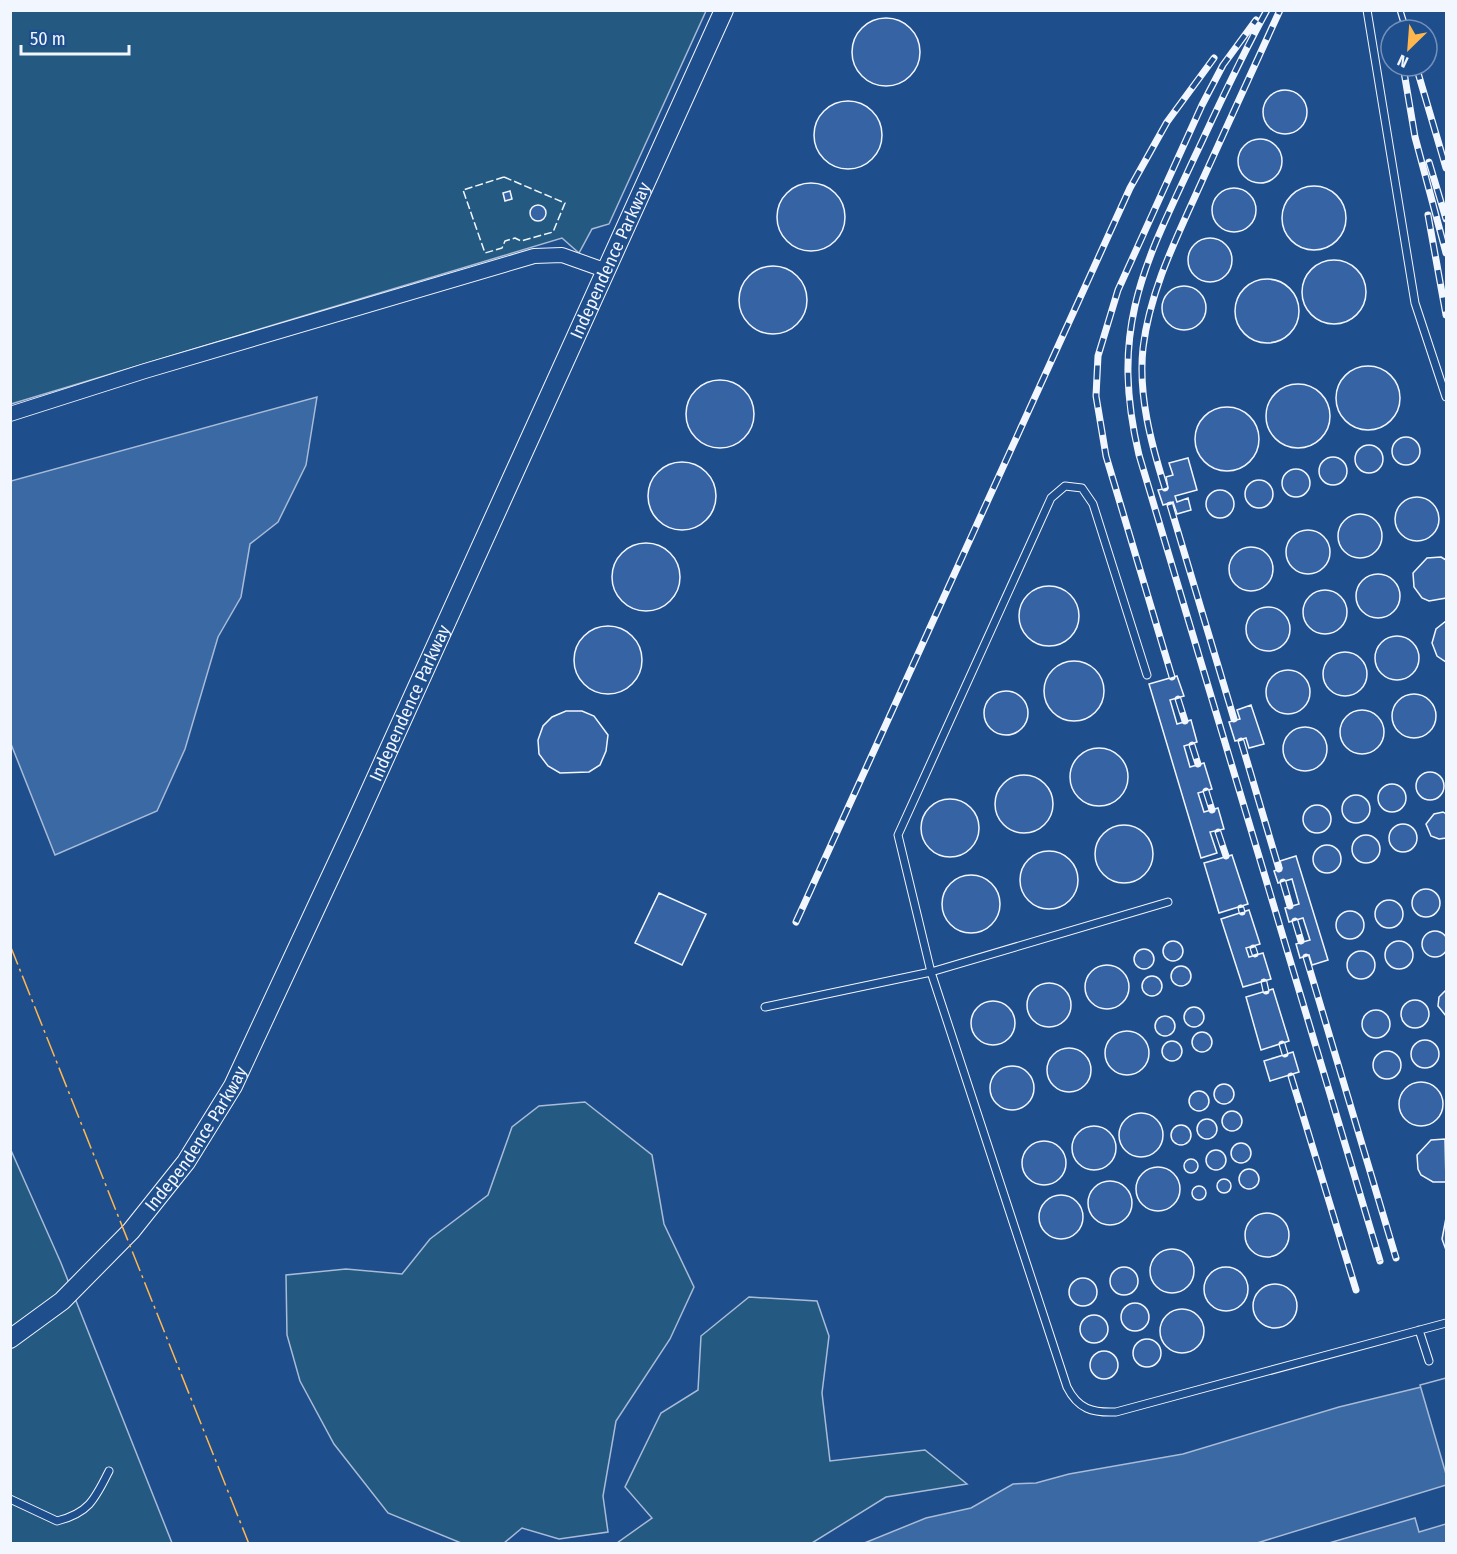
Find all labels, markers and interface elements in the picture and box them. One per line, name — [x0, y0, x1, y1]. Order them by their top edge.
scale bar — [21, 18, 129, 56]
north arrow — [1379, 18, 1439, 78]
text: 50 m — [30, 28, 66, 50]
text: N — [1395, 51, 1411, 72]
street label: Independence Parkway — [565, 179, 655, 342]
street label: Independence Parkway — [365, 621, 455, 785]
street label: Independence Parkway — [140, 1063, 252, 1216]

